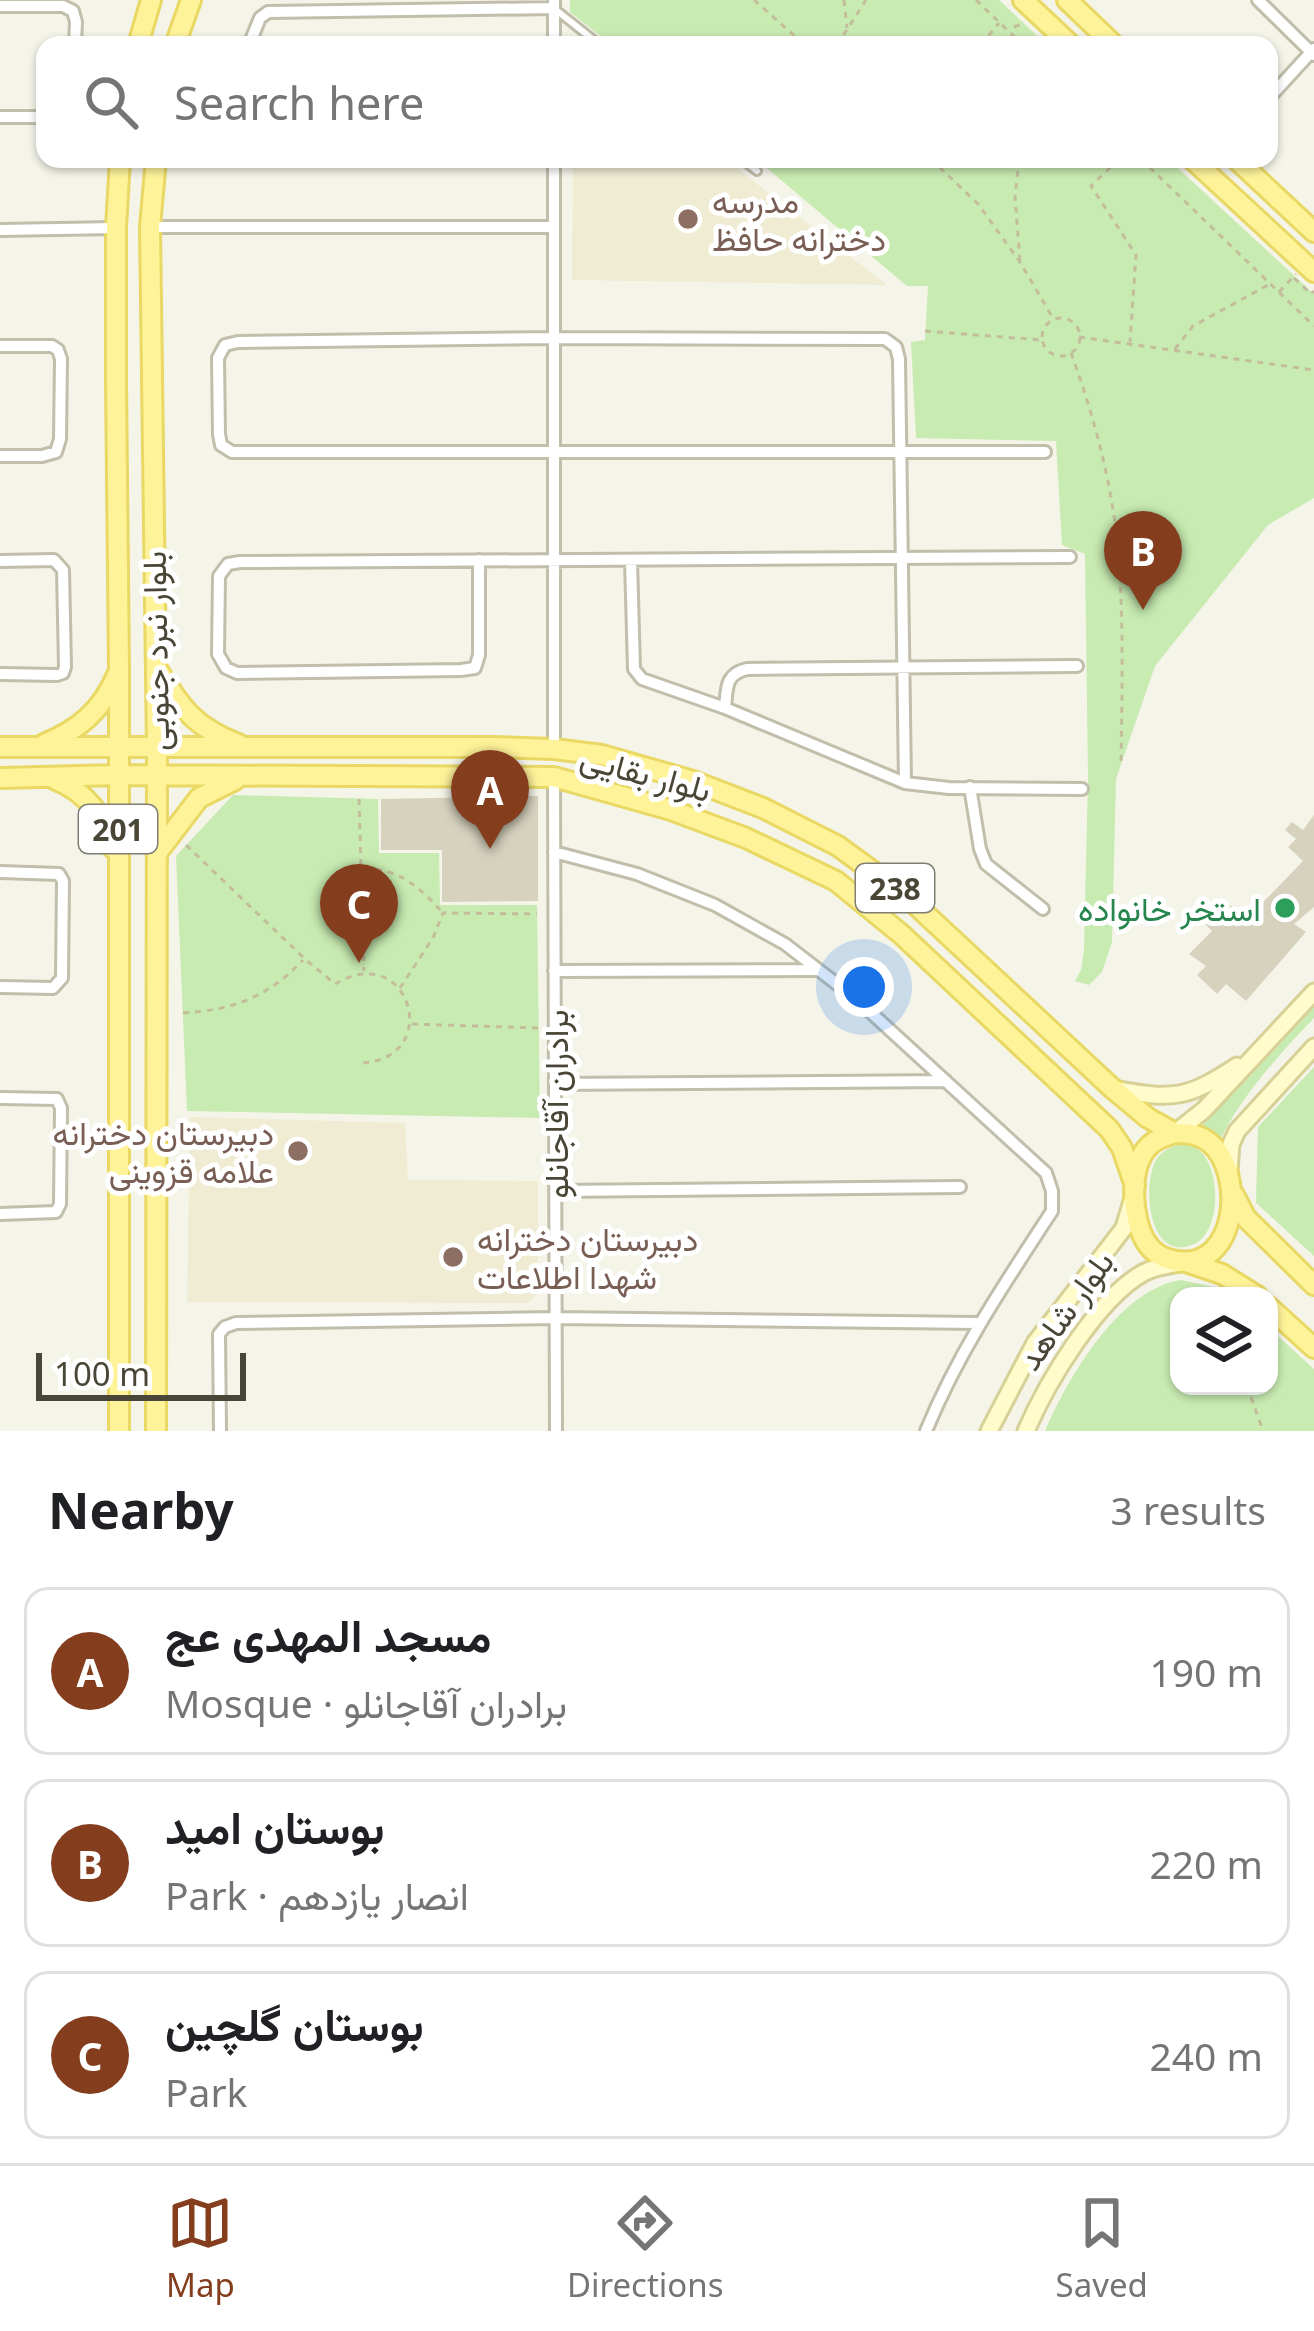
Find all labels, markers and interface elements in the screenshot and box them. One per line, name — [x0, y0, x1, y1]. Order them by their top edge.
search box — [36, 36, 1278, 168]
icon: search — [78, 69, 144, 135]
text: Search here — [174, 72, 424, 133]
place label: مدرسه دخترانه حافظ — [712, 178, 886, 261]
marker: مدرسه دخترانه حافظ — [675, 206, 701, 232]
pin: B — [1104, 511, 1182, 610]
street label: بلوار نبرد جنوبی — [131, 551, 179, 751]
street label: بلوار بقایی — [576, 734, 716, 812]
pin: A — [451, 750, 529, 849]
road number: 201 — [79, 805, 157, 853]
pin: C — [320, 864, 398, 963]
road number: 238 — [856, 864, 934, 912]
place label: استخر خانواده — [1078, 886, 1261, 931]
marker: استخر خانواده — [1272, 895, 1298, 921]
your location — [834, 957, 894, 1017]
street label: برادران آقاجانلو — [533, 1009, 578, 1199]
place label: دبیرستان دخترانه علامه قزوینی — [53, 1110, 274, 1193]
marker: دبیرستان دخترانه علامه قزوینی — [285, 1138, 311, 1164]
place label: دبیرستان دخترانه شهدا اطلاعات — [477, 1216, 698, 1299]
street label: بلوار شاهد — [1006, 1241, 1124, 1379]
marker: دبیرستان دخترانه شهدا اطلاعات — [440, 1244, 466, 1270]
map controls — [1170, 1287, 1278, 1395]
button: layers — [1170, 1287, 1278, 1395]
scale bar — [36, 1347, 246, 1400]
text: 100 m — [54, 1351, 150, 1396]
text: Nearby — [48, 1474, 234, 1544]
text: 3 results — [1111, 1483, 1266, 1536]
text: مسجد المهدی عج — [165, 1604, 492, 1665]
text: A — [77, 1645, 104, 1698]
text: 190 m — [1149, 1645, 1263, 1698]
text: Mosque · برادران آقاجانلو — [165, 1676, 567, 1729]
text: بوستان امید — [165, 1796, 384, 1857]
text: B — [77, 1837, 103, 1890]
text: 220 m — [1149, 1837, 1263, 1890]
text: Park · انصار یازدهم — [165, 1868, 469, 1921]
text: بوستان گلچین — [165, 1993, 424, 2054]
text: C — [77, 2029, 103, 2082]
text: 240 m — [1149, 2029, 1263, 2082]
text: Park — [165, 2065, 247, 2118]
tab: Map — [166, 2190, 235, 2307]
tab: Directions — [567, 2190, 724, 2307]
tab: Saved — [1056, 2190, 1148, 2307]

